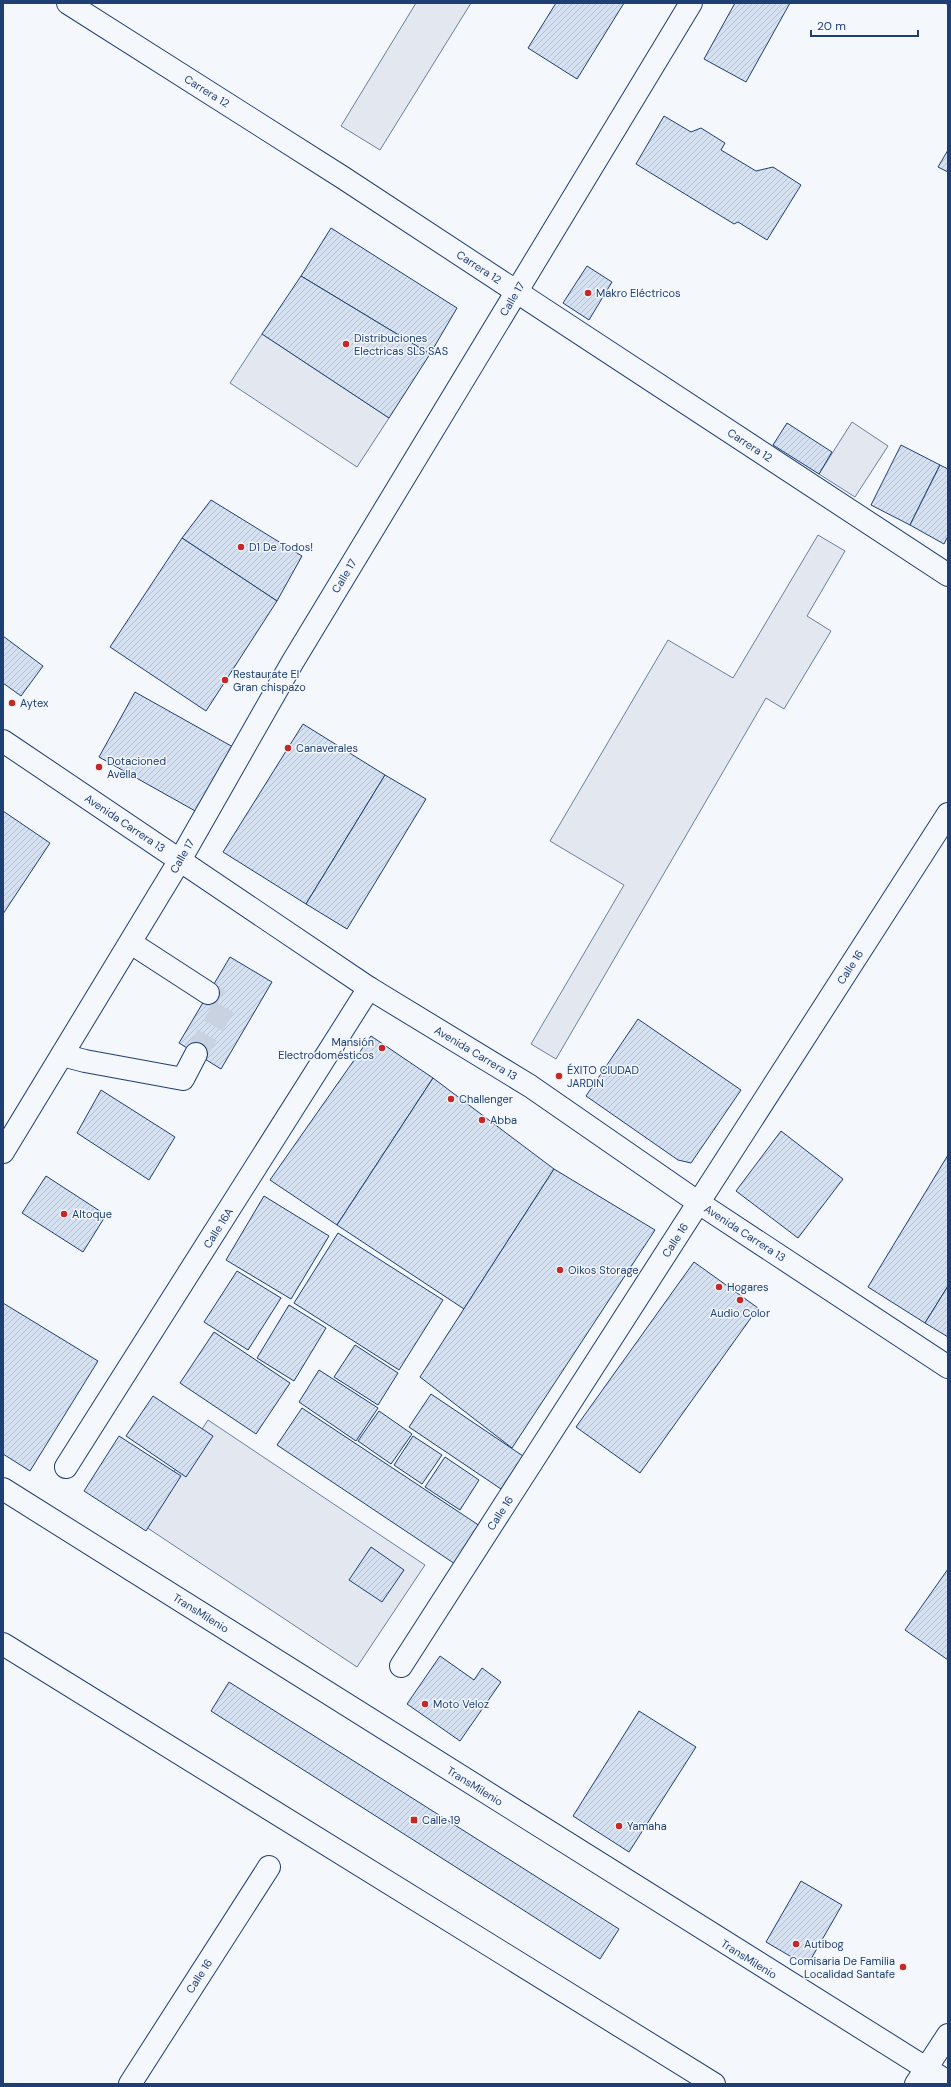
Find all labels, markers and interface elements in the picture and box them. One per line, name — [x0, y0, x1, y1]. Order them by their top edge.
scale bar — [811, 12, 918, 38]
text: 20 m — [817, 18, 846, 34]
street label: Carrera 12 — [182, 72, 232, 110]
street label: Carrera 12 — [454, 247, 504, 287]
street label: Calle 17 — [496, 279, 528, 319]
place label: Makro Eléctricos — [596, 286, 681, 300]
marker: Makro Eléctricos — [583, 288, 593, 298]
place label: Distribuciones Electricas SLS SAS — [354, 331, 448, 358]
marker: Distribuciones Electricas SLS SAS — [341, 339, 351, 349]
street label: Carrera 12 — [725, 425, 775, 465]
place label: D1 De Todos! — [249, 540, 313, 554]
marker: D1 De Todos! — [236, 542, 246, 552]
street label: Calle 17 — [328, 556, 360, 596]
place label: Restaurate El Gran chispazo — [233, 667, 306, 694]
marker: Restaurate El Gran chispazo — [220, 675, 230, 685]
place label: Aytex — [20, 696, 49, 710]
marker: Aytex — [7, 698, 17, 708]
place label: Canaverales — [296, 741, 358, 755]
marker: Canaverales — [283, 743, 293, 753]
place label: Dotacioned Avella — [107, 754, 166, 781]
marker: Dotacioned Avella — [94, 762, 104, 772]
street label: Avenida Carrera 13 — [82, 791, 168, 855]
street label: Calle 17 — [167, 836, 197, 876]
street label: Calle 16 — [834, 947, 866, 987]
street label: Avenida Carrera 13 — [432, 1023, 520, 1083]
place label: Mansión Electrodomésticos — [278, 1035, 374, 1062]
marker: Mansión Electrodomésticos — [377, 1043, 387, 1053]
place label: ÉXITO CIUDAD JARDIN — [567, 1063, 640, 1090]
marker: ÉXITO CIUDAD JARDIN — [554, 1071, 564, 1081]
place label: Challenger — [459, 1092, 513, 1106]
marker: Challenger — [446, 1094, 456, 1104]
place label: Abba — [490, 1113, 517, 1127]
marker: Abba — [477, 1115, 487, 1125]
street label: Avenida Carrera 13 — [702, 1201, 788, 1265]
street label: Calle 16A — [200, 1205, 236, 1251]
place label: Altoque — [72, 1207, 112, 1221]
marker: Altoque — [59, 1209, 69, 1219]
street label: Calle 16 — [659, 1220, 691, 1260]
place label: Oikos Storage — [568, 1263, 639, 1277]
marker: Oikos Storage — [555, 1265, 565, 1275]
place label: Hogares — [727, 1280, 769, 1294]
marker: Hogares — [714, 1282, 724, 1292]
marker: Audio Color — [735, 1295, 745, 1305]
place label: Audio Color — [710, 1306, 770, 1320]
street label: Calle 16 — [484, 1493, 516, 1533]
street label: TransMilenio — [170, 1590, 232, 1636]
place label: Moto Veloz — [433, 1697, 489, 1711]
marker: Moto Veloz — [420, 1699, 430, 1709]
street label: TransMilenio — [444, 1763, 506, 1809]
place label: Calle 19 — [422, 1813, 460, 1827]
marker: Calle 19 — [409, 1815, 419, 1825]
place label: Yamaha — [627, 1819, 667, 1833]
marker: Yamaha — [614, 1821, 624, 1831]
street label: TransMilenio — [718, 1936, 780, 1982]
place label: Autibog — [804, 1937, 844, 1951]
marker: Autibog — [791, 1939, 801, 1949]
place label: Comisaria De Familia Localidad Santafe — [789, 1954, 895, 1981]
street label: Calle 16 — [183, 1956, 215, 1996]
marker: Comisaria De Familia Localidad Santafe — [898, 1962, 908, 1972]

